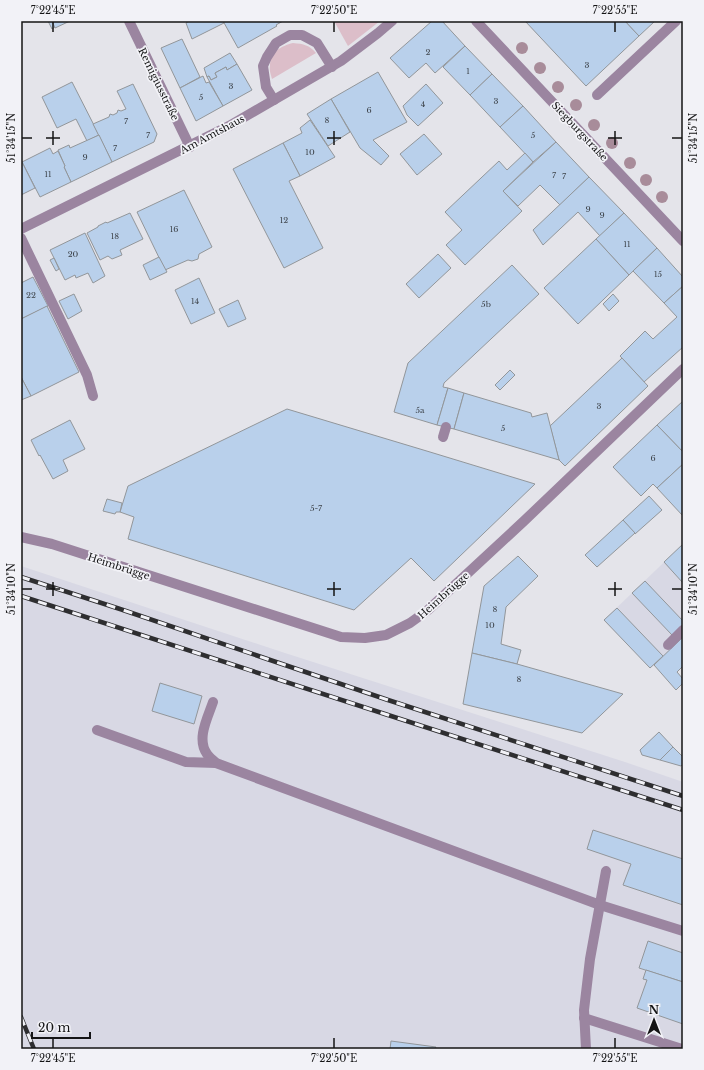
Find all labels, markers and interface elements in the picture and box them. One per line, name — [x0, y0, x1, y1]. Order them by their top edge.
text: 7°22'45"E — [30, 4, 76, 17]
text: 7°22'50"E — [311, 4, 357, 17]
text: 7°22'55"E — [592, 4, 638, 17]
street label: Remigiusstraße — [135, 46, 182, 123]
house number: 2 — [426, 47, 431, 57]
house number: 3 — [585, 60, 590, 70]
house number: 1 — [466, 66, 470, 76]
house number: 3 — [229, 81, 234, 91]
house number: 5 — [199, 92, 204, 102]
house number: 3 — [494, 96, 499, 106]
house number: 4 — [421, 99, 426, 109]
street label: Siegburgstraße — [549, 99, 611, 164]
house number: 6 — [366, 105, 372, 115]
street label: Am Amtshaus — [177, 112, 247, 157]
text: 51°34'15"N — [5, 113, 18, 163]
text: 51°34'15"N — [687, 113, 700, 163]
house number: 8 — [325, 115, 330, 125]
house number: 7 — [124, 116, 129, 126]
house number: 7 — [146, 130, 151, 140]
house number: 5 — [531, 130, 536, 140]
house number: 7 — [113, 143, 118, 153]
house number: 10 — [305, 147, 315, 157]
house number: 9 — [82, 152, 88, 162]
house number: 11 — [44, 169, 52, 179]
house number: 7 — [552, 170, 557, 180]
house number: 7 — [562, 171, 567, 181]
house number: 9 — [585, 204, 591, 214]
house number: 9 — [599, 210, 605, 220]
house number: 12 — [280, 215, 288, 225]
house number: 16 — [170, 224, 178, 234]
house number: 18 — [111, 231, 119, 241]
house number: 11 — [623, 239, 631, 249]
house number: 20 — [68, 249, 79, 259]
house number: 15 — [654, 269, 663, 279]
house number: 22 — [26, 290, 36, 300]
house number: 14 — [191, 296, 199, 306]
house number: 5b — [481, 299, 491, 309]
house number: 3 — [597, 401, 602, 411]
house number: 5a — [416, 405, 425, 415]
house number: 5 — [501, 423, 506, 433]
house number: 6 — [650, 453, 656, 463]
house number: 5-7 — [310, 503, 323, 513]
street label: Heimbrügge — [86, 550, 152, 583]
text: 51°34'10"N — [5, 563, 18, 615]
text: 51°34'10"N — [687, 563, 700, 615]
street label: Heimbrügge — [415, 569, 472, 622]
house number: 8 — [493, 604, 498, 614]
house number: 10 — [485, 620, 495, 630]
house number: 8 — [517, 674, 522, 684]
north arrow — [634, 1000, 674, 1040]
text: N — [649, 1003, 660, 1017]
scale bar — [32, 1014, 90, 1040]
text: 20 m — [38, 1020, 70, 1035]
text: 7°22'45"E — [30, 1052, 76, 1065]
text: 7°22'50"E — [311, 1052, 357, 1065]
text: 7°22'55"E — [592, 1052, 638, 1065]

